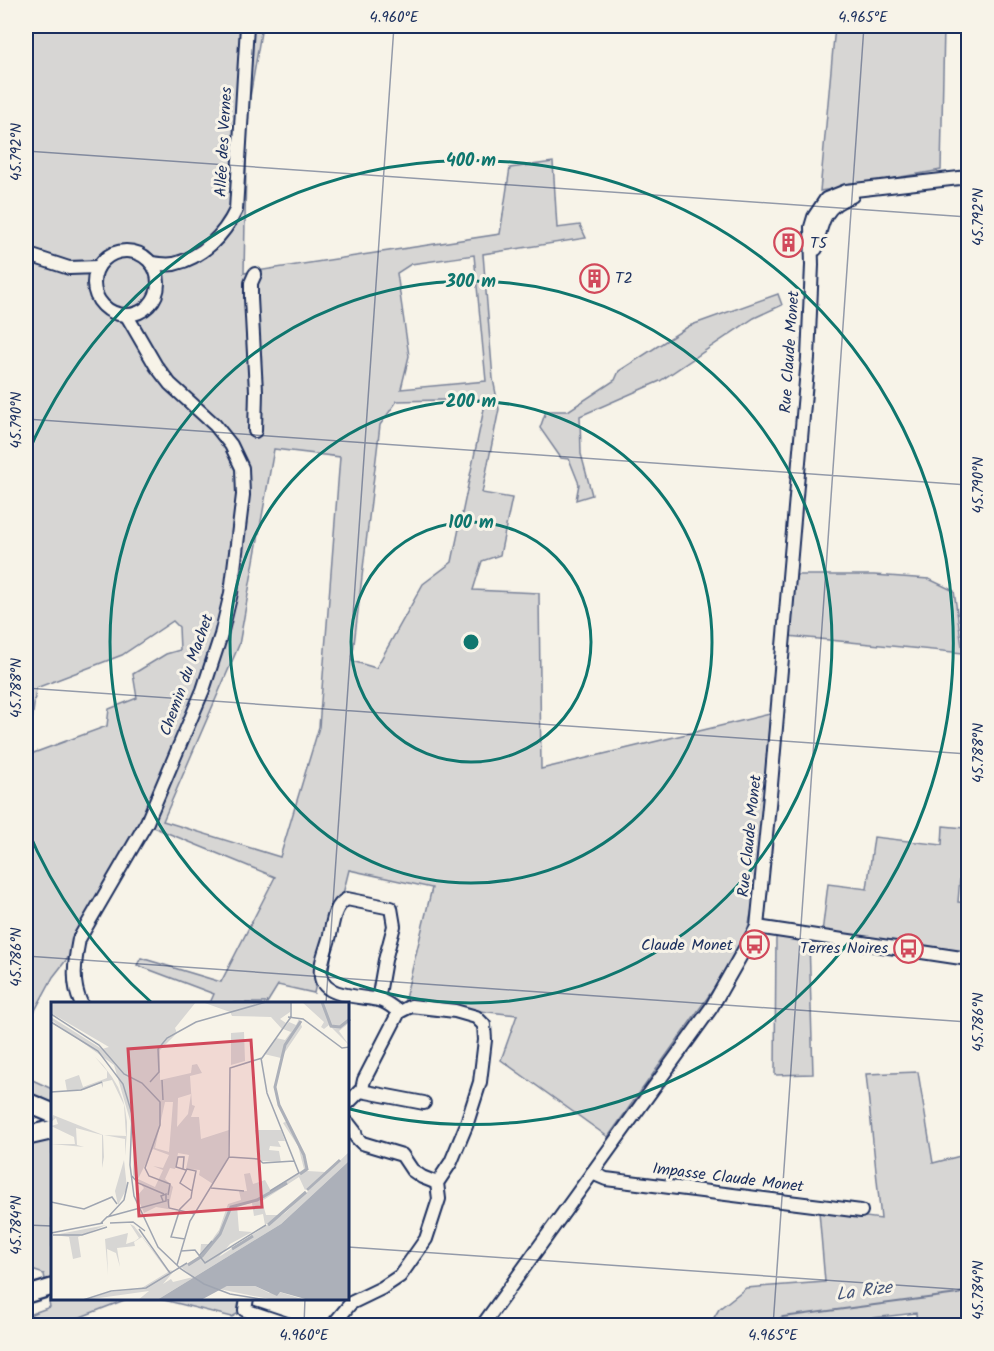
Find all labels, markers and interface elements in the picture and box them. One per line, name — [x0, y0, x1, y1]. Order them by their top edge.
text: 4.960°E — [370, 6, 420, 30]
text: 4.965°E — [838, 6, 889, 30]
street label: Allée des Vernes — [209, 86, 239, 198]
text: 45.792°N — [5, 123, 29, 181]
text: 400 m — [446, 147, 496, 176]
text: 45.792°N — [967, 188, 991, 246]
building icon: T5 — [773, 227, 805, 259]
place label: T5 — [810, 231, 829, 256]
building icon: T2 — [578, 262, 610, 294]
place label: T2 — [615, 266, 633, 291]
text: 300 m — [445, 268, 496, 297]
street label: Rue Claude Monet — [773, 289, 807, 414]
text: 200 m — [446, 388, 497, 417]
text: 45.790°N — [5, 392, 29, 448]
text: 45.790°N — [967, 457, 991, 513]
text: 100 m — [448, 509, 494, 538]
street label: Chemin du Machet — [153, 610, 221, 739]
centre of rings — [461, 632, 481, 652]
text: 45.788°N — [5, 658, 29, 718]
text: 45.788°N — [967, 723, 991, 783]
street label: Rue Claude Monet — [731, 773, 769, 898]
text: 45.786°N — [5, 927, 29, 987]
bus stop icon: Claude Monet — [738, 929, 770, 961]
bus stop icon: Terres Noires — [893, 932, 925, 964]
place label: Claude Monet — [641, 933, 734, 958]
place label: Terres Noires — [800, 936, 888, 961]
text: 45.786°N — [967, 992, 991, 1052]
inset map — [51, 1002, 350, 1300]
street label: Impasse Claude Monet — [651, 1156, 806, 1200]
text: 45.784°N — [5, 1195, 29, 1255]
text: 45.784°N — [967, 1260, 991, 1320]
water label: La Rize — [834, 1273, 896, 1310]
text: 4.960°E — [280, 1324, 330, 1348]
text: 4.965°E — [748, 1324, 799, 1348]

